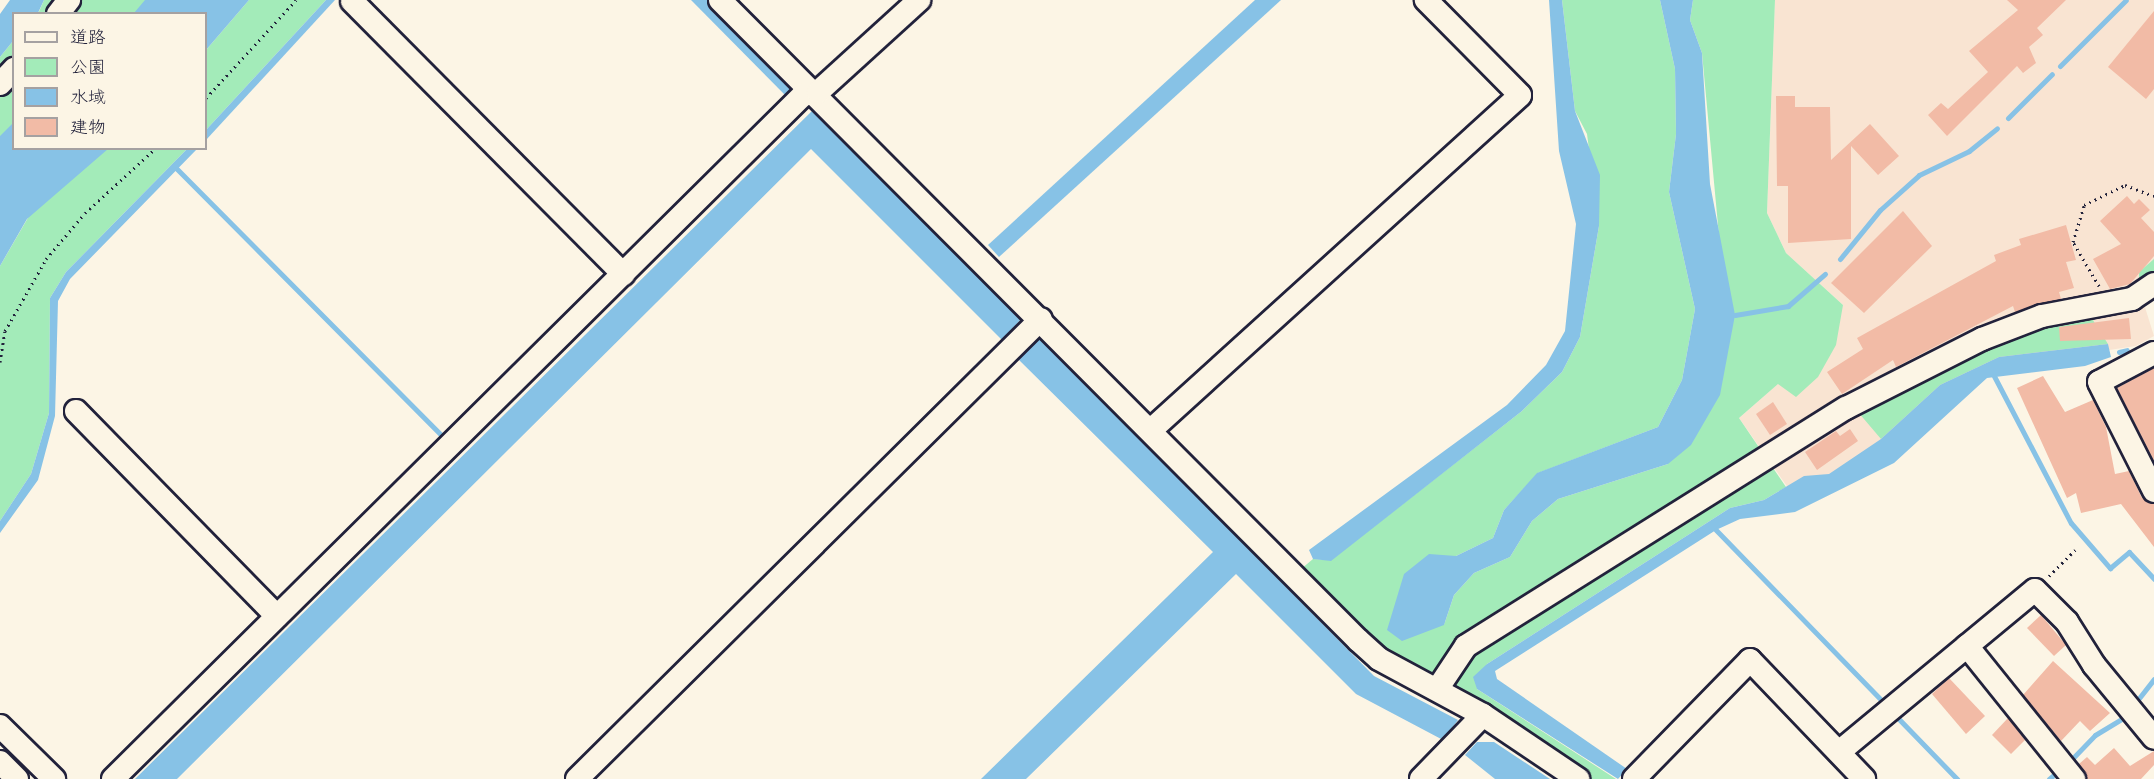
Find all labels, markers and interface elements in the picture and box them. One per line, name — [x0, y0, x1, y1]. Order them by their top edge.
legend — [12, 12, 207, 150]
text: 道路 — [70, 24, 106, 53]
text: 公園 — [70, 54, 106, 83]
text: 水域 — [70, 84, 106, 113]
text: 建物 — [70, 114, 106, 143]

